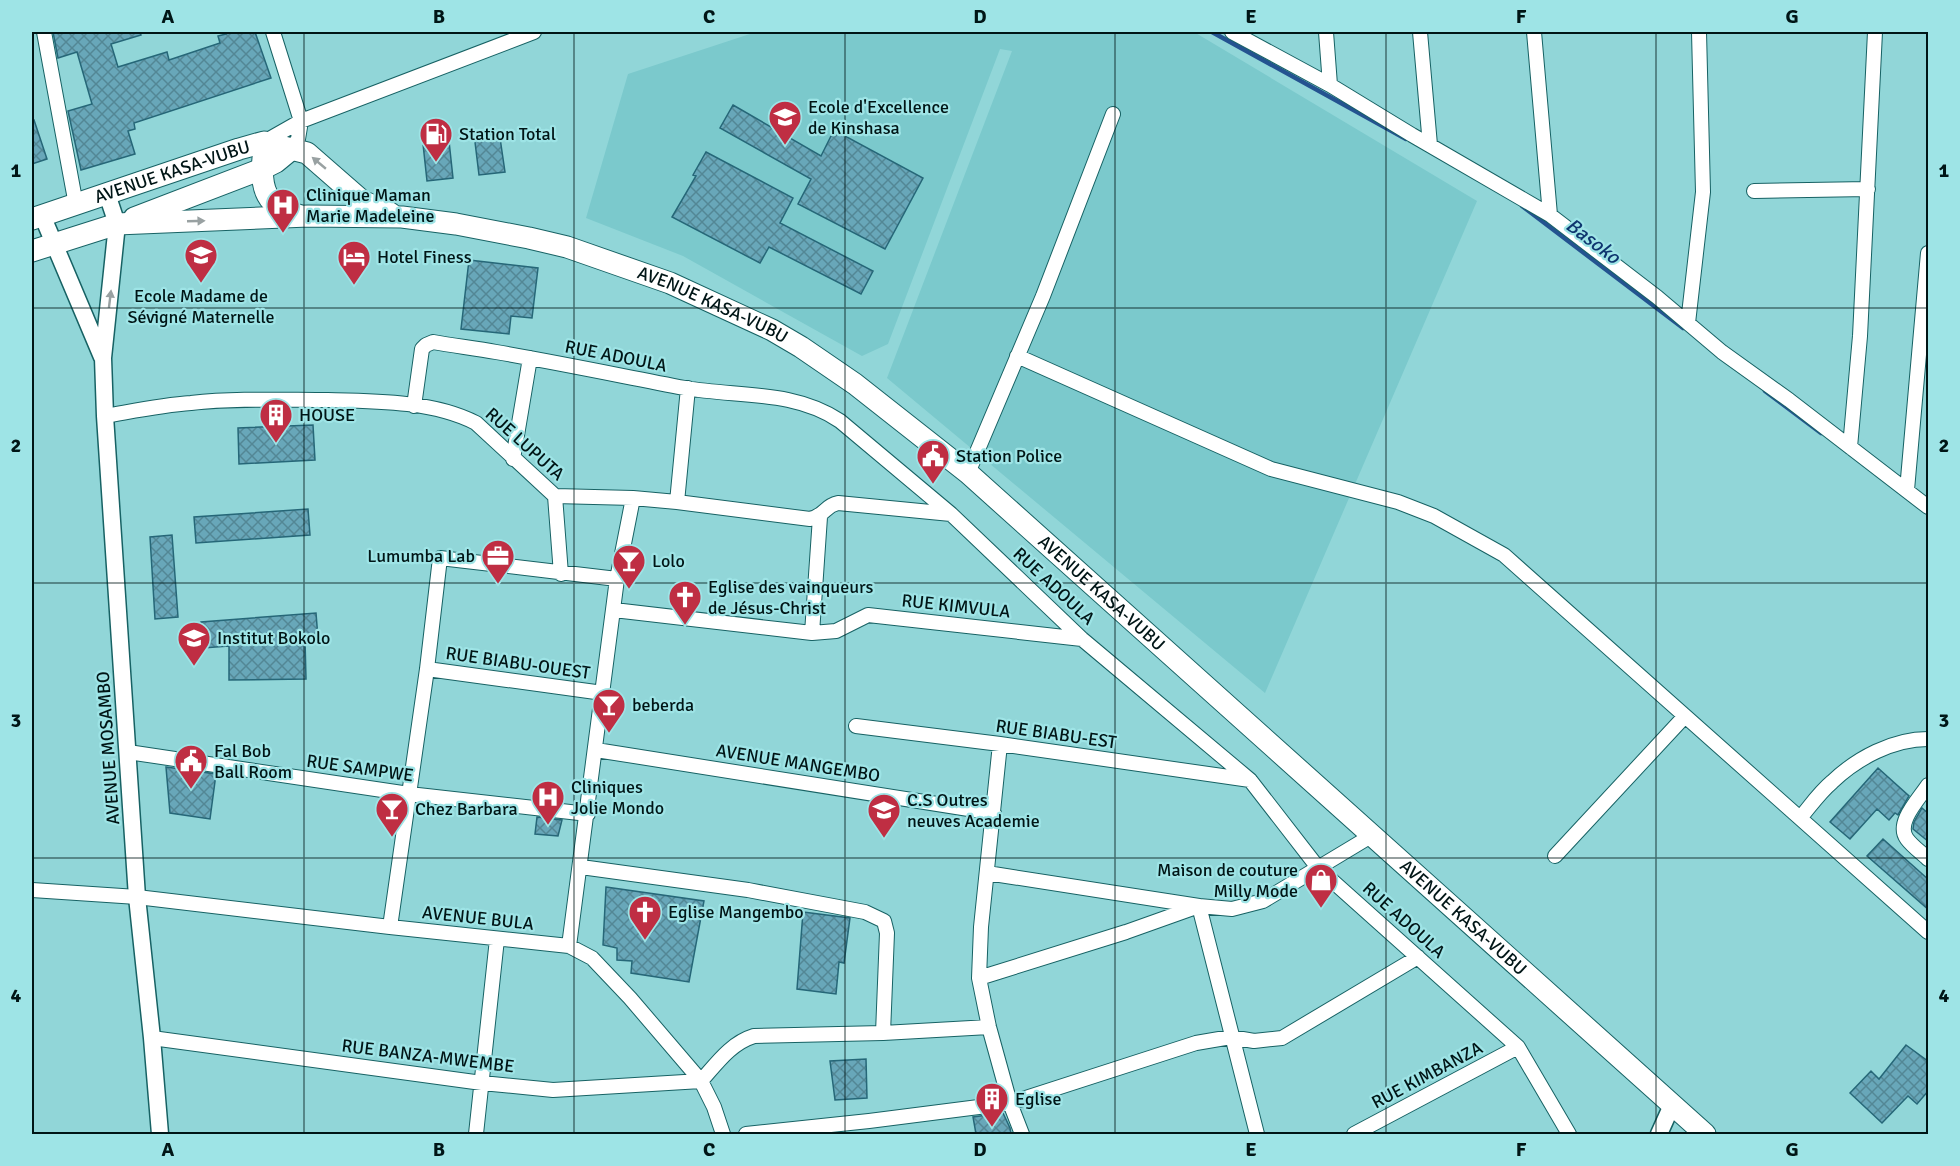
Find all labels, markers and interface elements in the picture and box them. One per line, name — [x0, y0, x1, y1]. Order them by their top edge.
text: A — [162, 4, 175, 29]
text: B — [433, 4, 445, 29]
text: C — [703, 4, 715, 29]
text: D — [973, 4, 987, 29]
text: E — [1245, 4, 1257, 29]
text: F — [1516, 4, 1527, 29]
text: G — [1785, 4, 1799, 29]
place label: Ecole d'Excellence de Kinshasa — [808, 96, 949, 139]
school or university icon: Ecole d'Excellence de Kinshasa — [767, 99, 803, 146]
fuel station icon: Station Total — [418, 116, 454, 163]
place label: Station Total — [459, 123, 556, 145]
street label: AVENUE KASA-VUBU — [92, 135, 252, 208]
one-way arrow — [311, 157, 327, 170]
text: 1 — [11, 158, 22, 183]
text: 1 — [1939, 158, 1950, 183]
place label: Clinique Maman Marie Madeleine — [306, 184, 434, 227]
hospital icon: Clinique Maman Marie Madeleine — [265, 187, 301, 234]
water label: Basoko — [1561, 213, 1626, 270]
one-way arrow — [187, 216, 206, 225]
school or university icon: Ecole Madame de Sévigné Maternelle — [183, 237, 219, 284]
hotel icon: Hotel Finess — [336, 239, 372, 286]
place label: Hotel Finess — [377, 246, 472, 268]
street label: AVENUE KASA-VUBU — [635, 261, 792, 348]
place label: Ecole Madame de Sévigné Maternelle — [127, 285, 275, 328]
one-way arrow — [105, 290, 115, 309]
street label: RUE ADOULA — [563, 335, 669, 377]
building icon: HOUSE — [258, 397, 294, 444]
street label: RUE LUPUTA — [481, 403, 569, 485]
place label: HOUSE — [299, 404, 355, 426]
text: 2 — [11, 433, 21, 458]
text: 2 — [1939, 433, 1949, 458]
public building icon: Station Police — [915, 438, 951, 485]
place label: Station Police — [956, 445, 1062, 467]
street label: AVENUE KASA-VUBU — [1034, 530, 1170, 655]
office icon: Lumumba Lab — [480, 538, 516, 585]
bar icon: Lolo — [611, 543, 647, 590]
street label: RUE ADOULA — [1009, 543, 1099, 629]
place label: Lumumba Lab — [367, 545, 475, 567]
place label: Lolo — [652, 550, 685, 572]
place label: Eglise des vainqueurs de Jésus-Christ — [708, 576, 874, 619]
church icon: Eglise des vainqueurs de Jésus-Christ — [667, 579, 703, 626]
street label: RUE KIMVULA — [900, 589, 1012, 623]
school or university icon: Institut Bokolo — [176, 620, 212, 667]
place label: Institut Bokolo — [217, 627, 330, 649]
street label: RUE BIABU-OUEST — [444, 642, 592, 684]
street label: AVENUE MOSAMBO — [92, 671, 124, 825]
bar icon: beberda — [591, 687, 627, 734]
place label: beberda — [632, 694, 694, 716]
text: 3 — [11, 708, 21, 733]
text: 3 — [1939, 708, 1949, 733]
street label: RUE BIABU-EST — [994, 715, 1118, 753]
street label: AVENUE MANGEMBO — [714, 739, 882, 787]
place label: Fal Bob Ball Room — [214, 740, 292, 783]
public building icon: Fal Bob Ball Room — [173, 743, 209, 790]
street label: RUE SAMPWE — [305, 750, 415, 786]
place label: Cliniques Jolie Mondo — [571, 776, 664, 819]
hospital icon: Cliniques Jolie Mondo — [530, 779, 566, 826]
place label: C.S Outres neuves Academie — [907, 789, 1040, 832]
bar icon: Chez Barbara — [374, 791, 410, 838]
school or university icon: C.S Outres neuves Academie — [866, 792, 902, 839]
place label: Chez Barbara — [415, 798, 518, 820]
street label: AVENUE KASA-VUBU — [1395, 855, 1531, 980]
place label: Maison de couture Milly Mode — [1157, 859, 1298, 902]
shop icon: Maison de couture Milly Mode — [1303, 862, 1339, 909]
street label: RUE ADOULA — [1358, 877, 1450, 963]
church icon: Eglise Mangembo — [627, 894, 663, 941]
street label: AVENUE BULA — [421, 901, 535, 935]
place label: Eglise Mangembo — [668, 901, 804, 923]
text: 4 — [11, 983, 22, 1008]
text: 4 — [1939, 983, 1950, 1008]
street label: RUE BANZA-MWEMBE — [340, 1034, 516, 1078]
street label: RUE KIMBANZA — [1368, 1037, 1486, 1113]
building icon: Eglise — [974, 1081, 1010, 1128]
place label: Eglise — [1015, 1088, 1061, 1110]
text: A — [162, 1137, 175, 1162]
text: B — [433, 1137, 445, 1162]
text: C — [703, 1137, 715, 1162]
text: D — [973, 1137, 987, 1162]
text: E — [1245, 1137, 1257, 1162]
text: F — [1516, 1137, 1527, 1162]
text: G — [1785, 1137, 1799, 1162]

